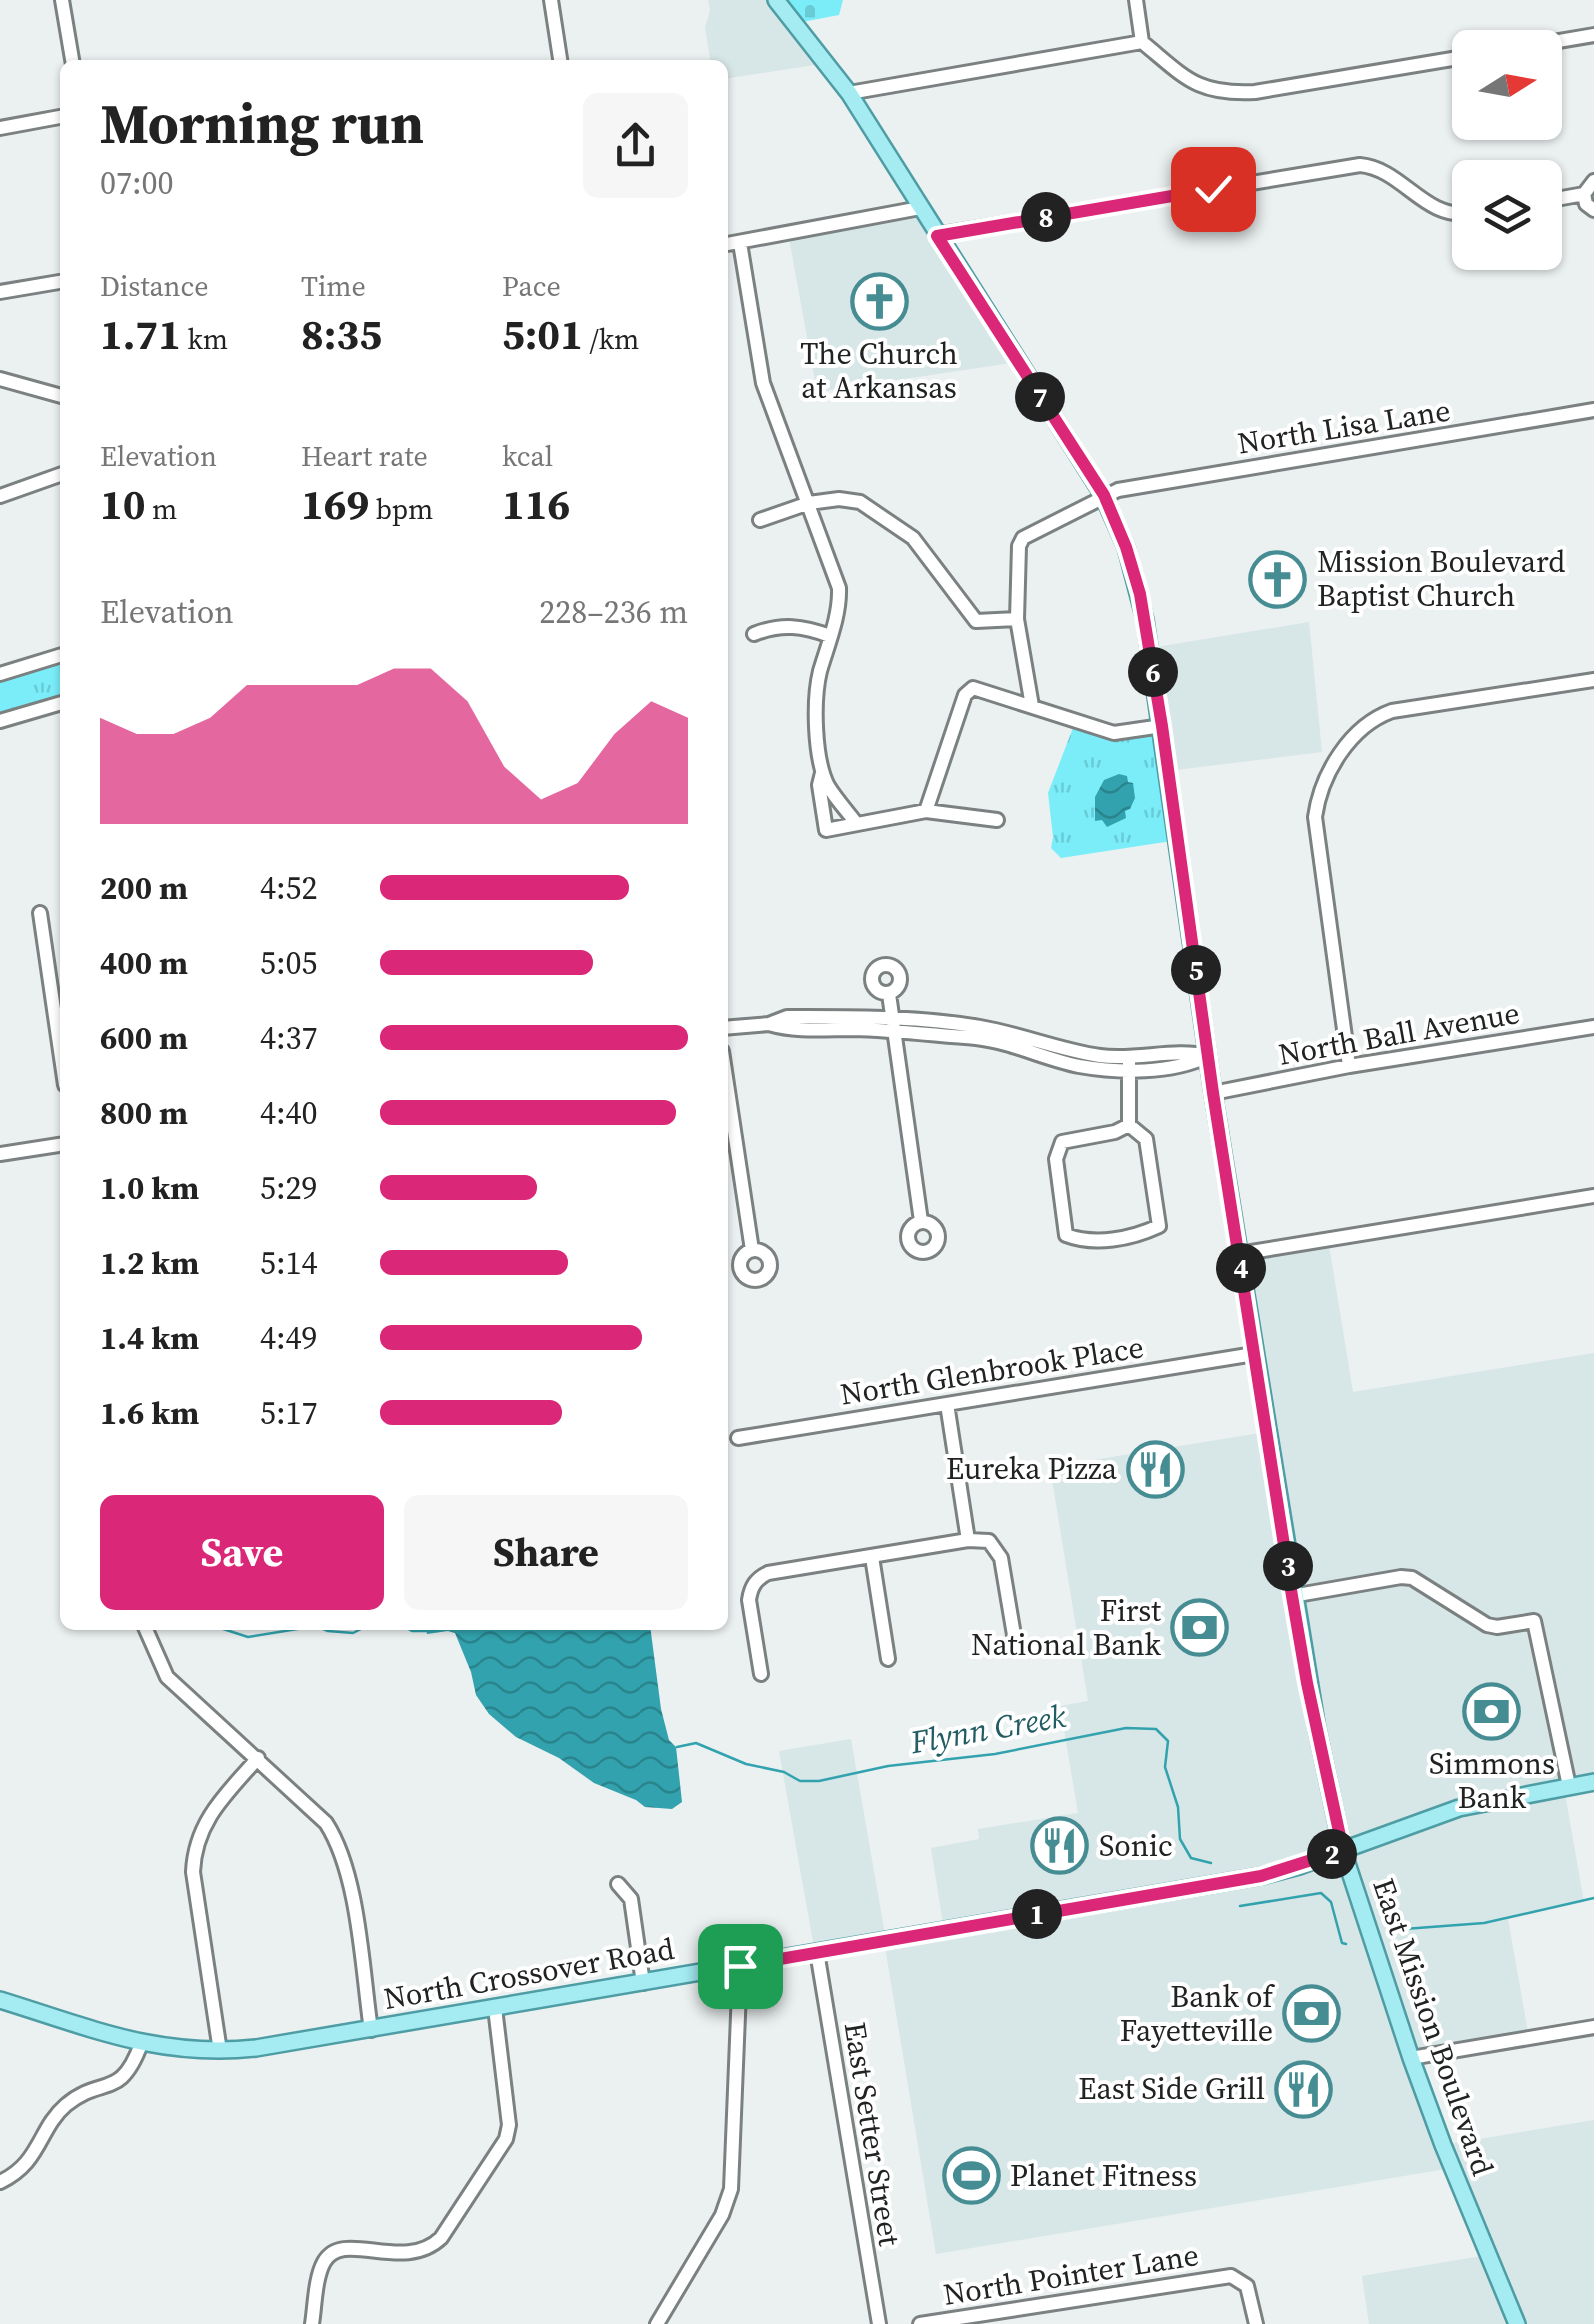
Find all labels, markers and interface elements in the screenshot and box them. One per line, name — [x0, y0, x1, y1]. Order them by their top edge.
north arrow — [1452, 30, 1562, 140]
map controls — [1452, 30, 1562, 270]
text: Morning run — [100, 86, 424, 161]
button: share — [583, 93, 688, 198]
pin — [1171, 147, 1256, 232]
button: layers — [1452, 160, 1562, 270]
text: 07:00 — [100, 161, 174, 205]
icon: check — [1186, 162, 1241, 217]
pin: 8 — [1021, 192, 1071, 242]
text: 8 — [1038, 198, 1054, 236]
text: Distance — [100, 267, 209, 305]
text: Time — [301, 267, 366, 305]
text: Pace — [502, 267, 561, 305]
church icon: The Church at Arkansas — [849, 272, 909, 332]
text: 1.71 — [100, 305, 181, 363]
text: 8:35 — [301, 305, 382, 363]
text: 5:01 — [502, 305, 583, 363]
text: km — [181, 320, 228, 358]
text: /km — [583, 320, 639, 358]
place label: The Church at Arkansas — [800, 333, 958, 408]
pin: 7 — [1015, 372, 1065, 422]
text: 7 — [1032, 378, 1048, 416]
street label: North Lisa Lane — [1235, 389, 1453, 464]
text: Elevation — [100, 437, 217, 475]
text: Heart rate — [301, 437, 428, 475]
text: kcal — [502, 437, 553, 475]
text: 10 — [100, 475, 146, 533]
text: 169 — [301, 475, 369, 533]
text: 116 — [502, 475, 570, 533]
text: m — [146, 490, 177, 528]
text: bpm — [369, 490, 433, 528]
place label: Mission Boulevard Baptist Church — [1317, 541, 1565, 616]
church icon: Mission Boulevard Baptist Church — [1248, 549, 1308, 609]
text: Elevation — [100, 590, 234, 634]
text: 228–236 m — [539, 590, 688, 634]
pin: 6 — [1128, 647, 1178, 697]
text: 6 — [1145, 653, 1161, 691]
text: 200 m — [100, 866, 188, 910]
text: 4:52 — [260, 866, 318, 910]
text: 400 m — [100, 941, 188, 985]
text: 5:05 — [260, 941, 318, 985]
pin: 5 — [1171, 945, 1221, 995]
text: 5 — [1188, 951, 1204, 989]
street label: North Ball Avenue — [1275, 992, 1522, 1075]
text: 600 m — [100, 1016, 188, 1060]
text: 4:37 — [260, 1016, 318, 1060]
text: 800 m — [100, 1091, 188, 1135]
text: 4:40 — [260, 1091, 318, 1135]
text: 1.0 km — [100, 1166, 199, 1210]
text: 5:29 — [260, 1166, 318, 1210]
text: 1.2 km — [100, 1241, 199, 1285]
text: 5:14 — [260, 1241, 318, 1285]
pin: 4 — [1216, 1243, 1266, 1293]
text: 4 — [1233, 1249, 1249, 1287]
text: 1.4 km — [100, 1316, 199, 1360]
text: 4:49 — [260, 1316, 318, 1360]
street label: North Glenbrook Place — [837, 1326, 1146, 1415]
text: 1.6 km — [100, 1391, 199, 1435]
text: 5:17 — [260, 1391, 318, 1435]
restaurant icon: Eureka Pizza — [1126, 1439, 1186, 1499]
place label: Eureka Pizza — [946, 1448, 1118, 1489]
button: Save — [100, 1495, 384, 1610]
button: Share — [404, 1495, 688, 1610]
pin: 3 — [1263, 1541, 1313, 1591]
text: 3 — [1280, 1547, 1296, 1585]
place label: First National Bank — [971, 1590, 1162, 1665]
bank icon: First National Bank — [1170, 1598, 1230, 1658]
bank icon: Simmons Bank — [1462, 1682, 1522, 1742]
water label: Flynn Creek — [906, 1694, 1070, 1764]
place label: Simmons Bank — [1429, 1743, 1555, 1818]
restaurant icon: Sonic — [1030, 1816, 1090, 1876]
place label: Sonic — [1099, 1825, 1173, 1866]
pin: 2 — [1307, 1829, 1357, 1879]
text: 2 — [1324, 1835, 1340, 1873]
street label: East Mission Boulevard — [1363, 1873, 1504, 2181]
pin: 1 — [1012, 1889, 1062, 1939]
text: 1 — [1029, 1895, 1045, 1933]
pin — [698, 1924, 783, 2009]
street label: North Crossover Road — [381, 1928, 677, 2019]
icon: arrive — [713, 1939, 768, 1994]
place label: Bank of Fayetteville — [1120, 1976, 1275, 2051]
bank icon: Bank of Fayetteville — [1282, 1984, 1342, 2044]
street label: East Setter Street — [835, 2019, 910, 2249]
restaurant icon: East Side Grill — [1274, 2059, 1334, 2119]
place label: East Side Grill — [1078, 2068, 1265, 2109]
sports icon: Planet Fitness — [941, 2146, 1001, 2206]
place label: Planet Fitness — [1010, 2155, 1197, 2196]
street label: North Pointer Lane — [940, 2234, 1202, 2315]

